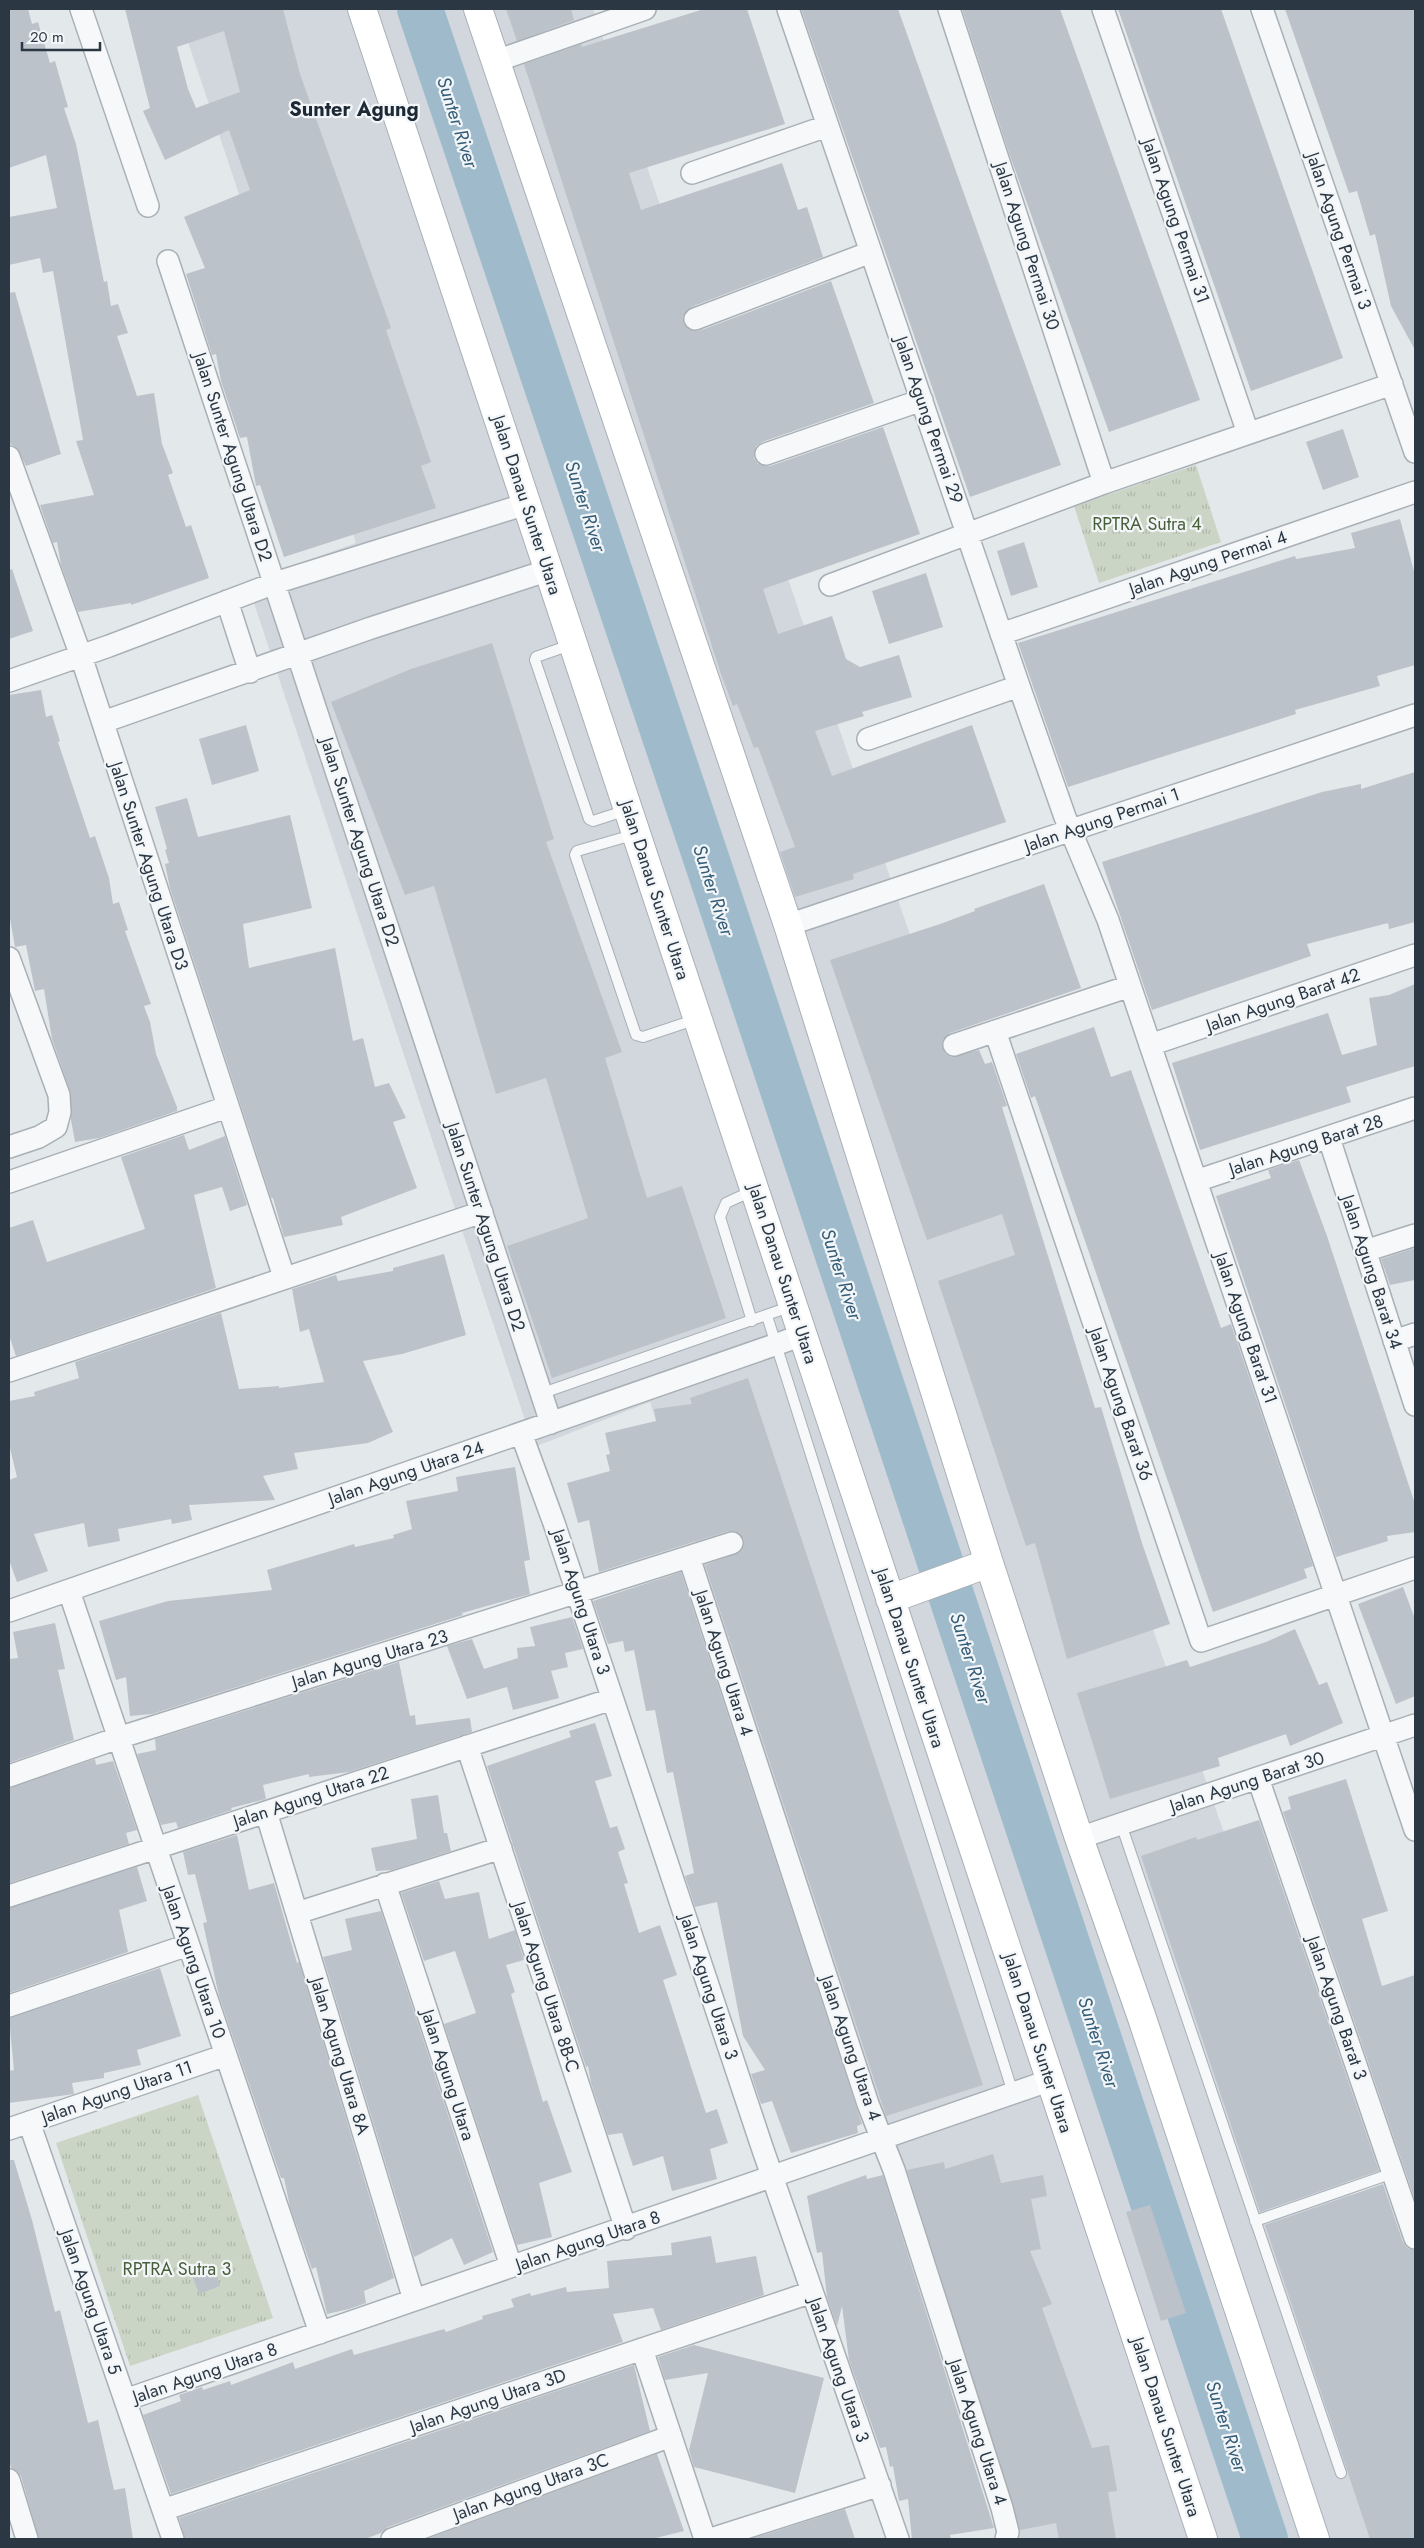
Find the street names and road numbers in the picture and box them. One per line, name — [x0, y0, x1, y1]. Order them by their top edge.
street label: Jalan Agung Permai 31 — [1135, 133, 1216, 307]
street label: Jalan Agung Permai 3 — [1299, 147, 1378, 313]
street label: Jalan Agung Permai 30 — [987, 157, 1067, 334]
street label: Jalan Agung Permai 29 — [887, 331, 970, 507]
street label: Jalan Sunter Agung Utara D2 — [186, 347, 279, 565]
street label: Jalan Danau Sunter Utara — [485, 410, 568, 598]
street label: Jalan Agung Permai 4 — [1124, 524, 1290, 603]
street label: Jalan Sunter Agung Utara D2 — [313, 732, 406, 950]
street label: Jalan Sunter Agung Utara D3 — [102, 757, 195, 974]
street label: Jalan Agung Permai 1 — [1019, 781, 1183, 859]
street label: Jalan Danau Sunter Utara — [613, 795, 696, 983]
street label: Jalan Agung Barat 42 — [1201, 961, 1364, 1039]
street label: Jalan Agung Barat 28 — [1224, 1108, 1386, 1183]
street label: Jalan Sunter Agung Utara D2 — [439, 1117, 532, 1335]
street label: Jalan Danau Sunter Utara — [741, 1179, 824, 1367]
street label: Jalan Agung Barat 34 — [1334, 1190, 1409, 1353]
street label: Jalan Agung Barat 31 — [1207, 1247, 1284, 1407]
street label: Jalan Agung Barat 36 — [1082, 1322, 1159, 1484]
street label: Jalan Agung Utara 24 — [323, 1434, 487, 1512]
street label: Jalan Agung Utara 3 — [545, 1524, 617, 1678]
street label: Jalan Danau Sunter Utara — [868, 1563, 951, 1751]
street label: Jalan Agung Utara 4 — [687, 1585, 760, 1739]
street label: Jalan Agung Utara 23 — [287, 1623, 451, 1696]
street label: Jalan Agung Barat 30 — [1164, 1745, 1328, 1820]
street label: Jalan Agung Utara 22 — [228, 1760, 392, 1835]
street label: Jalan Agung Utara 10 — [155, 1880, 233, 2042]
street label: Jalan Agung Utara 8B-C — [506, 1897, 586, 2076]
street label: Jalan Agung Utara 3 — [673, 1909, 745, 2063]
street label: Jalan Agung Barat 3 — [1300, 1931, 1374, 2083]
street label: Jalan Danau Sunter Utara — [996, 1948, 1079, 2136]
street label: Jalan Agung Utara 4 — [813, 1970, 888, 2124]
street label: Jalan Agung Utara 8A — [303, 1972, 376, 2138]
street label: Jalan Agung Utara — [414, 2004, 481, 2144]
street label: Jalan Agung Utara 11 — [36, 2054, 196, 2131]
street label: Jalan Agung Utara 8 — [510, 2204, 664, 2279]
street label: Jalan Agung Utara 5 — [53, 2224, 128, 2378]
street label: Jalan Agung Utara 3 — [801, 2292, 876, 2446]
street label: Jalan Danau Sunter Utara — [1124, 2332, 1207, 2520]
street label: Jalan Agung Utara 8 — [127, 2336, 281, 2411]
street label: Jalan Agung Utara 4 — [941, 2354, 1014, 2508]
street label: Jalan Agung Utara 3D — [404, 2362, 570, 2441]
street label: Jalan Agung Utara 3C — [448, 2447, 612, 2528]

